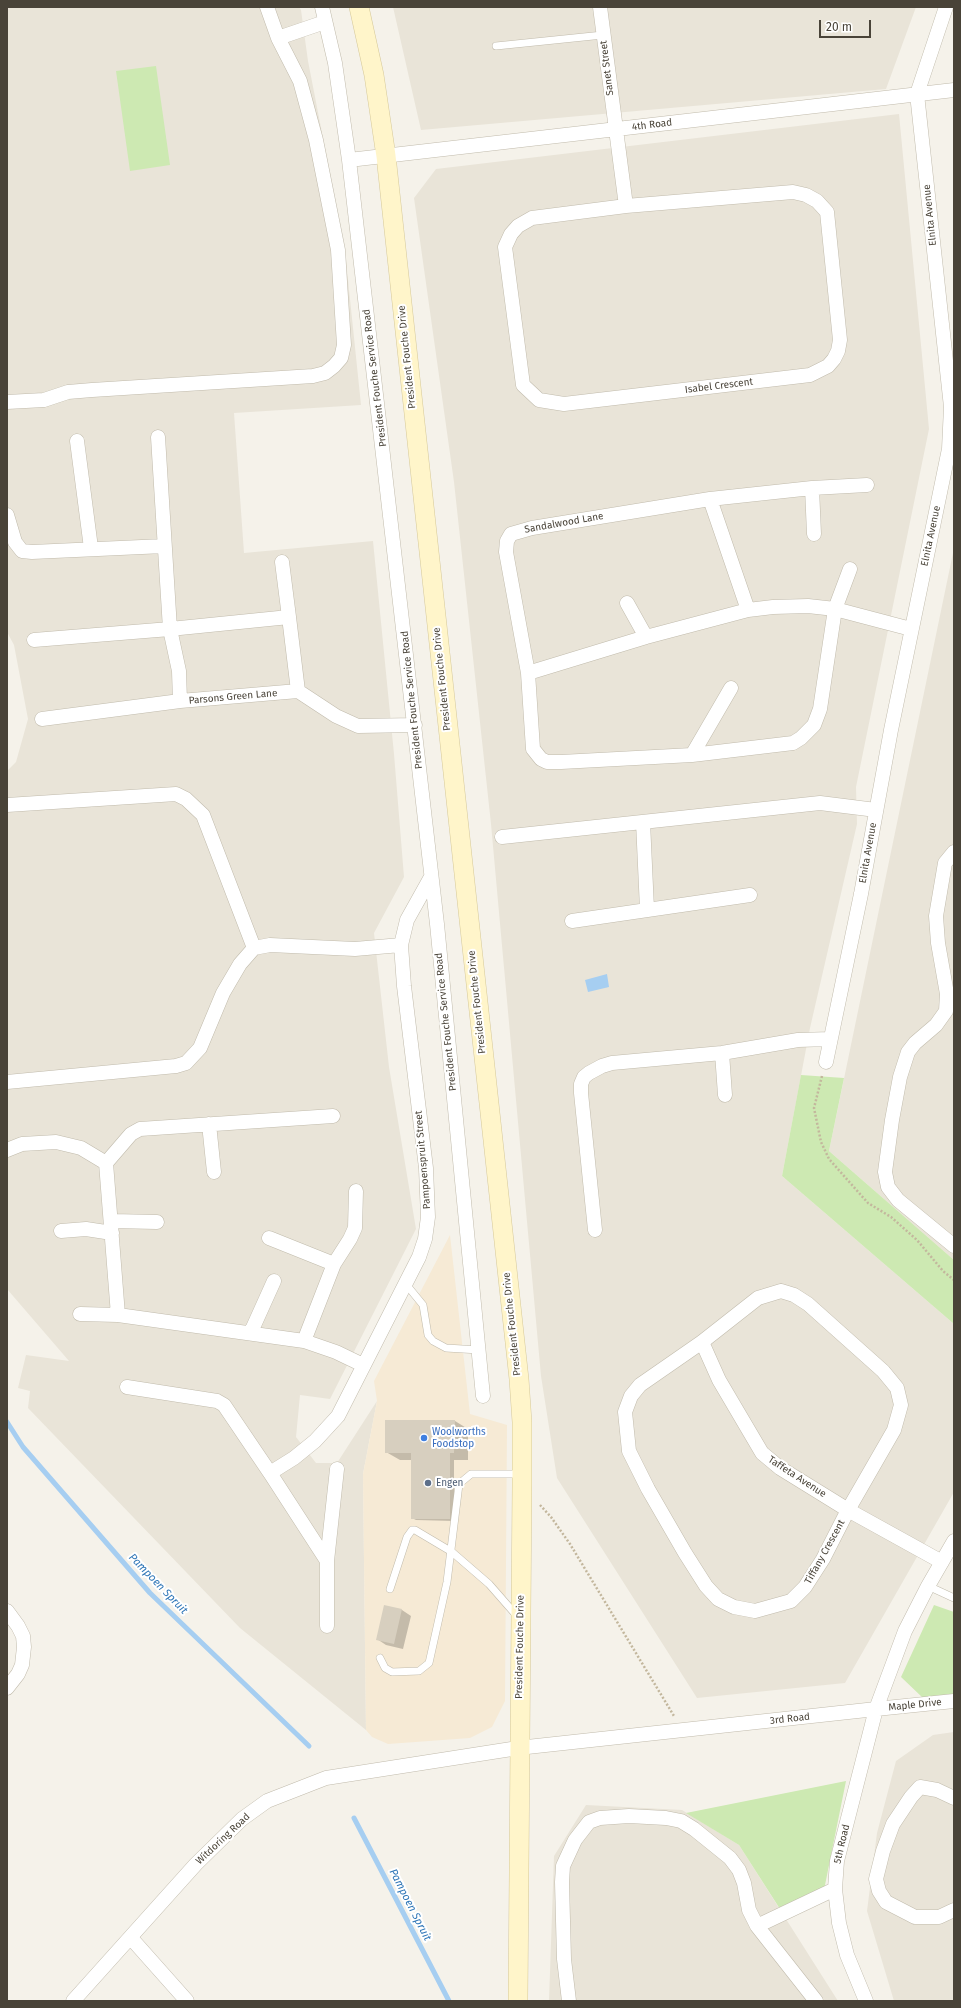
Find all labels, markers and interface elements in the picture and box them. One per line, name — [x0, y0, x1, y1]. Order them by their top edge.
scale bar — [821, 12, 873, 38]
text: 20 m — [826, 20, 852, 34]
street label: Sanet Street — [598, 40, 616, 96]
street label: 4th Road — [631, 117, 673, 133]
street label: Elnita Avenue — [921, 184, 939, 246]
street label: President Fouche Drive — [396, 305, 418, 409]
street label: President Fouche Service Road — [361, 308, 389, 448]
street label: Isabel Crescent — [684, 376, 754, 396]
street label: Elnita Avenue — [919, 505, 943, 567]
street label: Sandalwood Lane — [524, 510, 604, 536]
street label: President Fouche Drive — [431, 627, 453, 731]
street label: President Fouche Service Road — [399, 630, 425, 770]
street label: Parsons Green Lane — [188, 687, 278, 707]
street label: Elnita Avenue — [857, 822, 879, 884]
street label: President Fouche Drive — [466, 950, 488, 1054]
street label: President Fouche Service Road — [433, 952, 459, 1092]
street label: Pampoenspruit Street — [413, 1110, 433, 1210]
street label: President Fouche Drive — [501, 1272, 523, 1376]
place label: Woolworths Foodstop — [432, 1426, 486, 1450]
marker: Woolworths Foodstop — [419, 1433, 429, 1443]
street label: Taffeta Avenue — [766, 1454, 828, 1500]
place label: Engen — [436, 1477, 463, 1489]
marker: Engen — [423, 1478, 433, 1488]
street label: Tiffany Crescent — [802, 1518, 848, 1586]
water label: Pampoen Spruit — [126, 1551, 190, 1617]
street label: President Fouche Drive — [513, 1595, 527, 1699]
street label: Maple Drive — [888, 1696, 942, 1714]
street label: 3rd Road — [769, 1711, 811, 1727]
street label: Witdoring Road — [193, 1811, 253, 1867]
street label: 5th Road — [832, 1823, 852, 1865]
water label: Pampoen Spruit — [386, 1867, 434, 1943]

